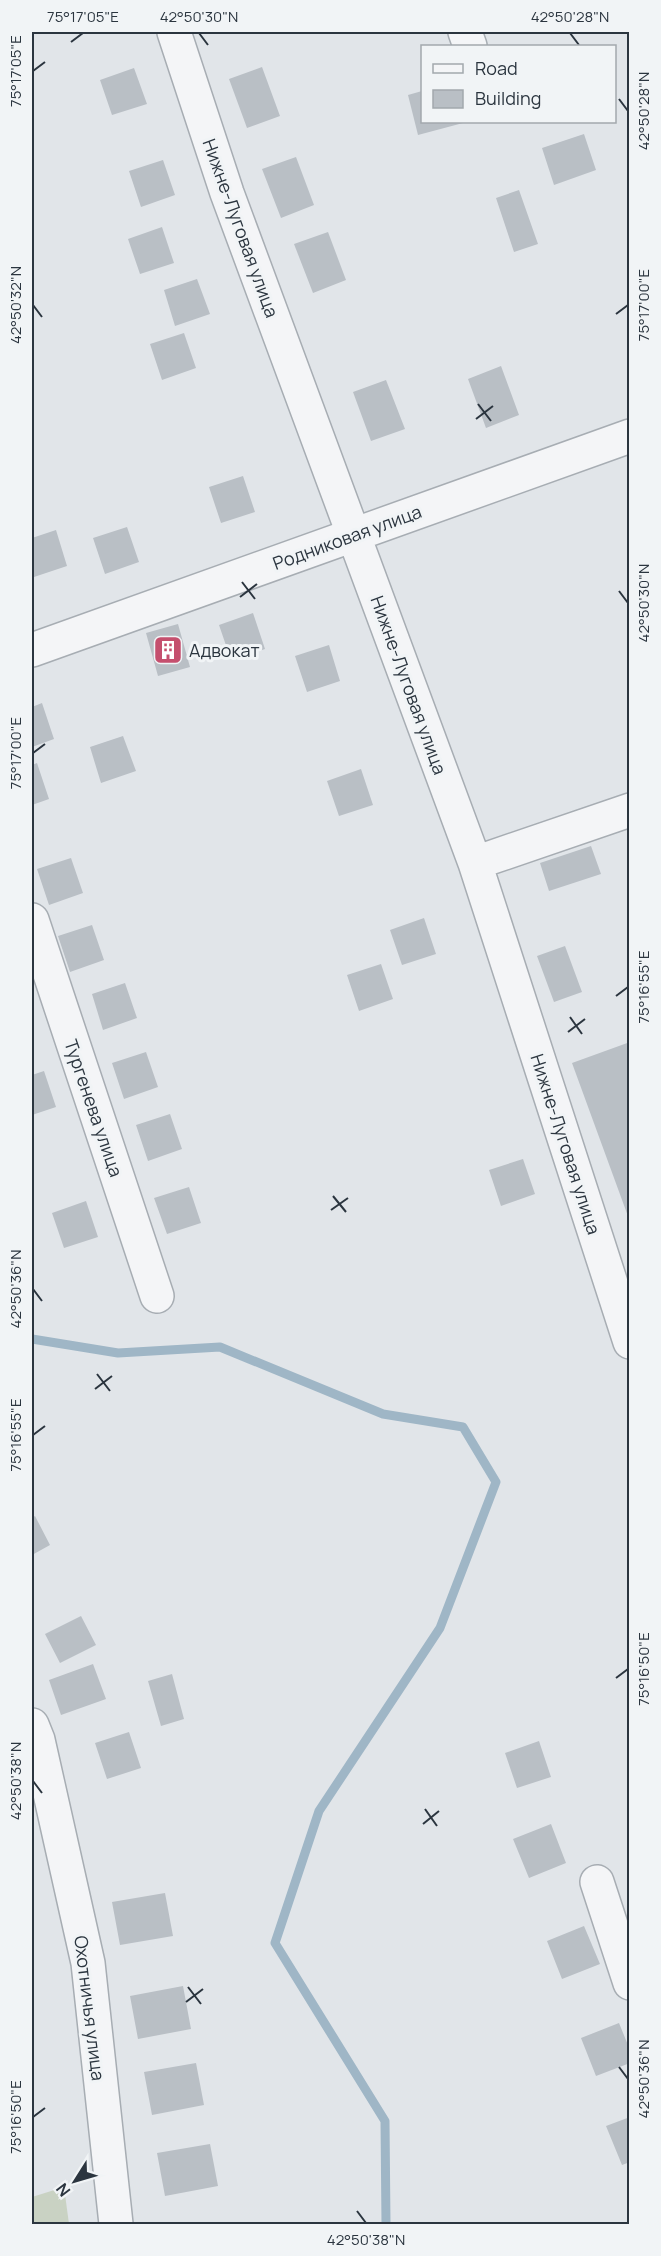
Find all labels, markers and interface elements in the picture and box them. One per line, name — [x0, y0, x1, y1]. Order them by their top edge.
text: 75°17'05"E — [47, 6, 119, 27]
text: 42°50'30"N — [160, 6, 238, 27]
text: 42°50'28"N — [531, 6, 609, 27]
text: 75°17'05"E — [5, 35, 26, 107]
legend — [421, 45, 616, 123]
text: Road — [475, 56, 518, 80]
text: 42°50'28"N — [633, 72, 654, 150]
text: Building — [475, 86, 541, 110]
street label: Нижне-Луговая улица — [197, 135, 285, 321]
text: 42°50'32"N — [5, 266, 26, 344]
text: 75°17'00"E — [633, 269, 654, 341]
street label: Родниковая улица — [269, 499, 425, 575]
text: 42°50'30"N — [633, 564, 654, 642]
street label: Нижне-Луговая улица — [365, 592, 453, 778]
building icon: Адвокат — [152, 634, 184, 666]
place label: Адвокат — [189, 638, 260, 662]
text: 75°17'00"E — [5, 717, 26, 789]
text: 75°16'55"E — [633, 950, 654, 1024]
street label: Тургенева улица — [59, 1036, 129, 1180]
street label: Нижне-Луговая улица — [525, 1051, 607, 1237]
text: 42°50'36"N — [5, 1250, 26, 1328]
text: 75°16'55"E — [5, 1398, 26, 1472]
text: 75°16'50"E — [633, 1632, 654, 1706]
text: 42°50'38"N — [5, 1742, 26, 1820]
street label: Охотничья улица — [69, 1934, 111, 2082]
text: 42°50'36"N — [633, 2040, 654, 2118]
text: 75°16'50"E — [5, 2080, 26, 2154]
north arrow — [45, 2151, 105, 2211]
text: N — [51, 2179, 75, 2201]
text: 42°50'38"N — [327, 2229, 405, 2250]

